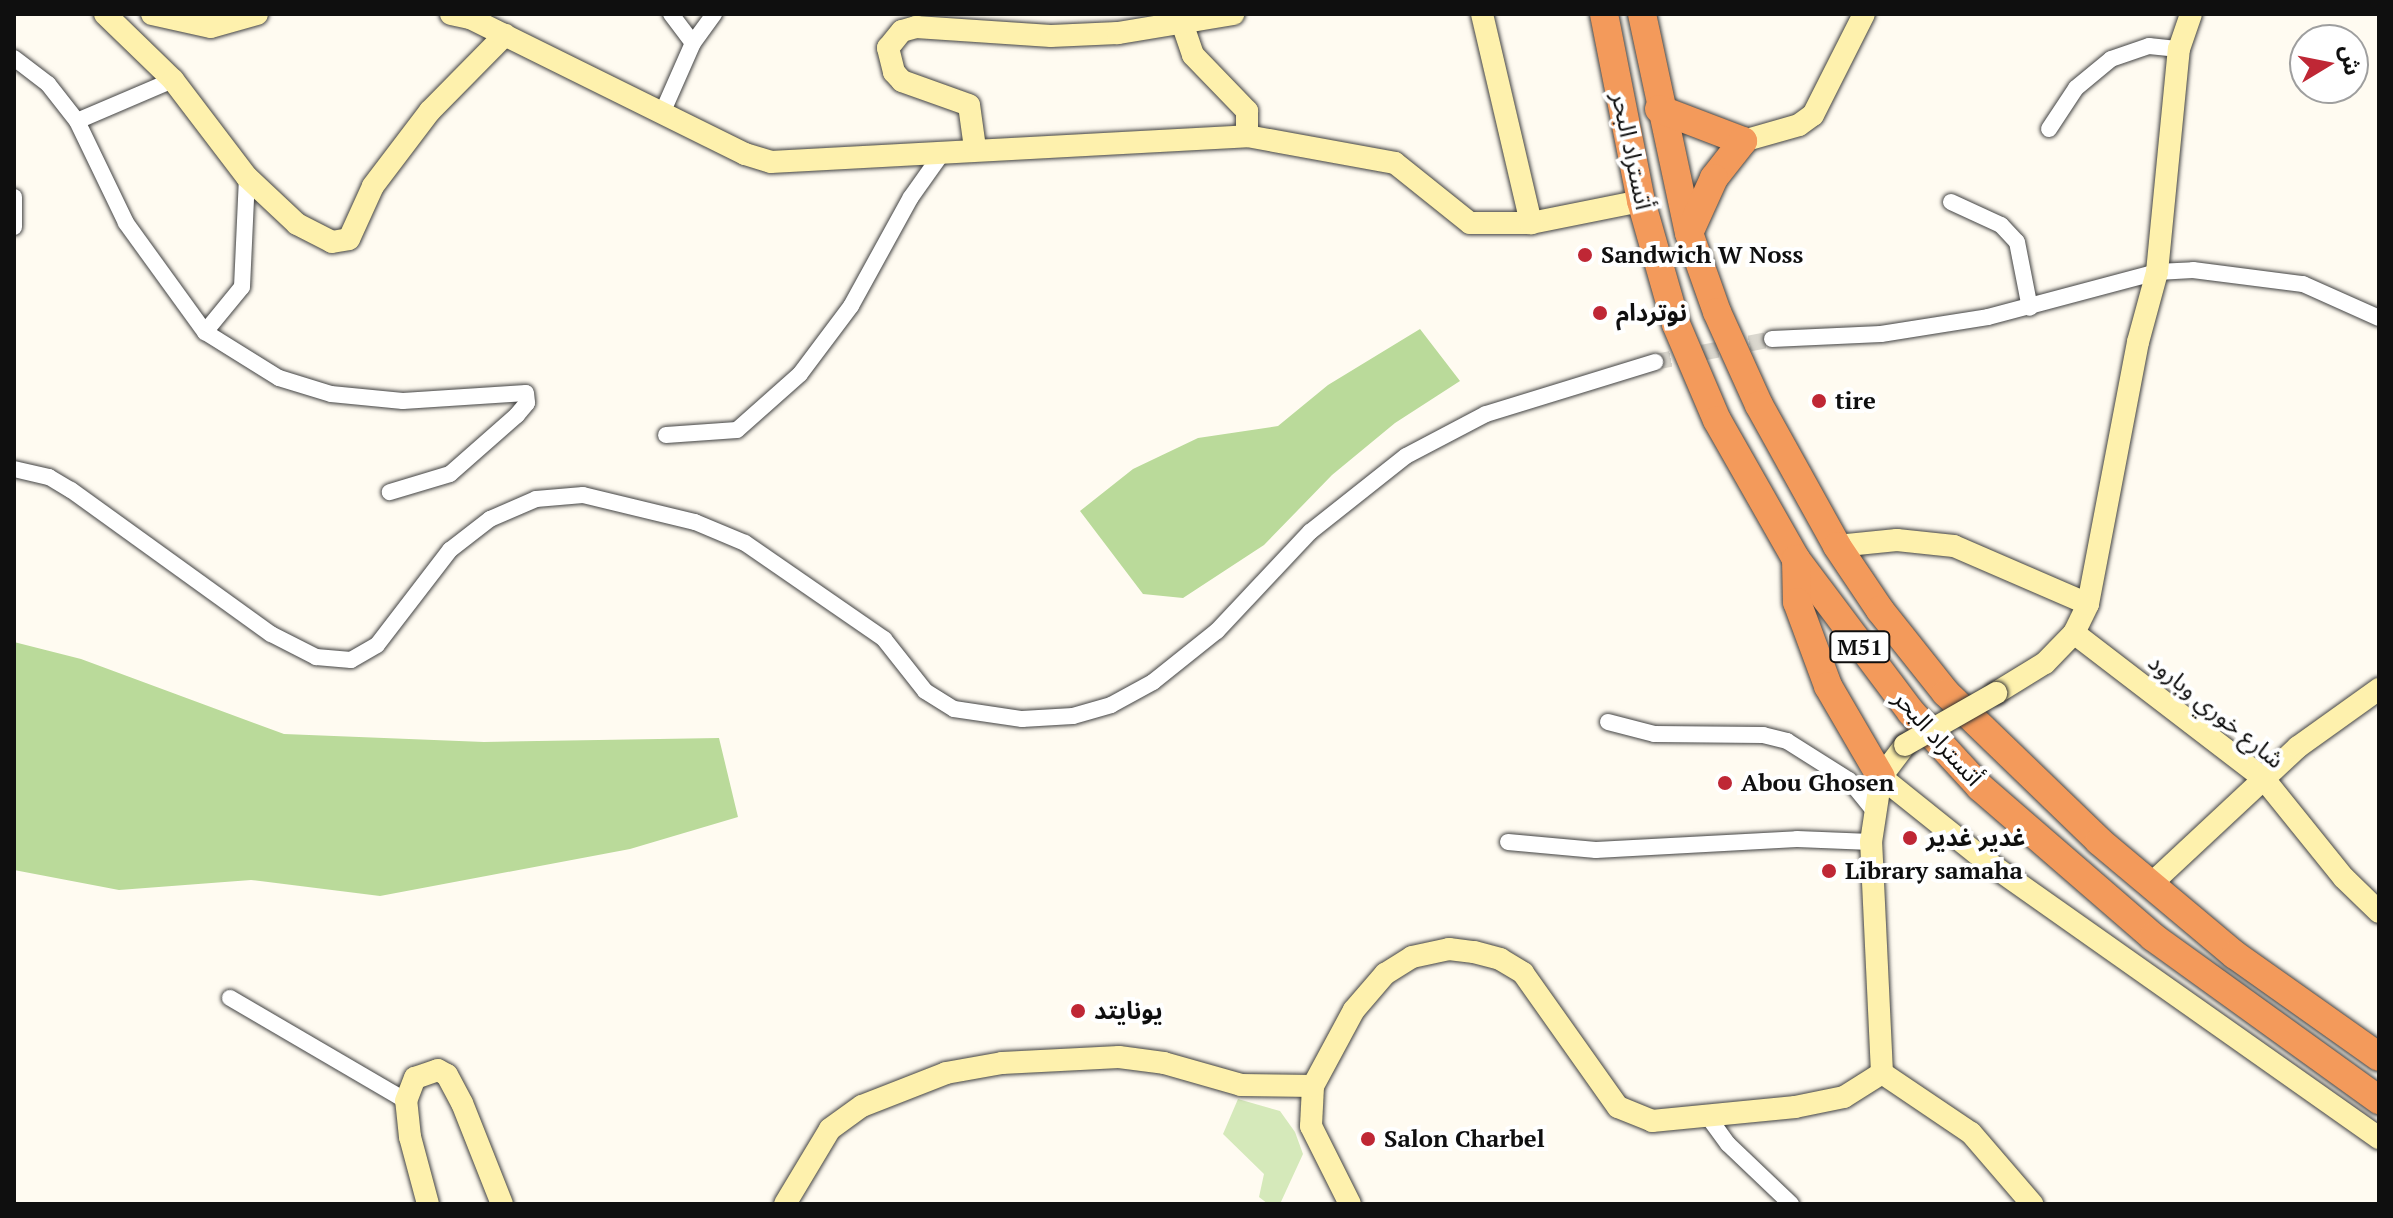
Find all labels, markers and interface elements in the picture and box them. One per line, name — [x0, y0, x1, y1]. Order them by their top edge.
north arrow — [2289, 24, 2369, 104]
text: ش — [2334, 43, 2368, 77]
street label: أتستراد البحر — [1606, 90, 1658, 212]
place label: Sandwich W Noss — [1601, 241, 1803, 269]
marker: Sandwich W Noss — [1576, 246, 1594, 264]
place label: نوتردام — [1616, 299, 1687, 327]
marker: نوتردام — [1591, 304, 1609, 322]
place label: tire — [1835, 387, 1876, 415]
marker: tire — [1810, 392, 1828, 410]
road number: M51 — [1828, 629, 1892, 665]
street label: شارع خوري وبارود — [2142, 648, 2290, 774]
street label: أتستراد البحر — [1887, 684, 1989, 792]
place label: Abou Ghosen — [1741, 769, 1894, 797]
marker: Abou Ghosen — [1716, 774, 1734, 792]
place label: غدير غدير — [1926, 824, 2025, 852]
marker: غدير غدير — [1901, 829, 1919, 847]
place label: Library samaha — [1845, 857, 2023, 885]
marker: Library samaha — [1820, 862, 1838, 880]
place label: يونايتد — [1094, 997, 1163, 1025]
marker: يونايتد — [1069, 1002, 1087, 1020]
place label: Salon Charbel — [1384, 1125, 1545, 1153]
marker: Salon Charbel — [1359, 1130, 1377, 1148]

